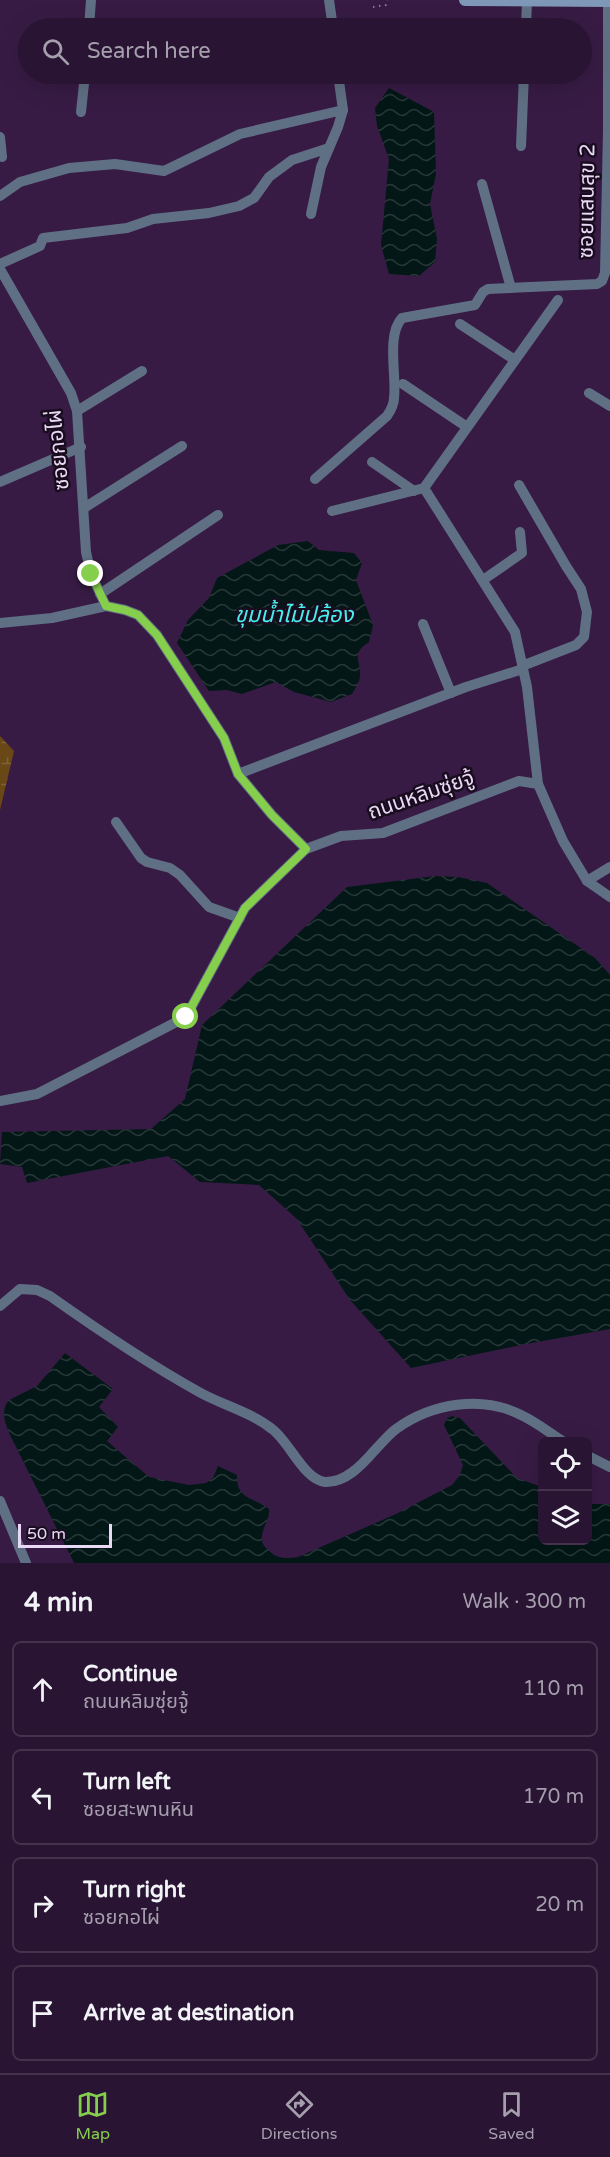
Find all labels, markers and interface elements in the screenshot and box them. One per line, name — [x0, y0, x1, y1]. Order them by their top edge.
search box — [18, 18, 592, 84]
icon: search — [39, 35, 72, 68]
text: Search here — [87, 38, 211, 64]
street label: ซอยแสนสุข 2 — [573, 143, 601, 259]
street label: ซอยกอไผ่ — [41, 408, 75, 492]
route end — [77, 560, 103, 586]
water label: ขุมน้ำไม้ปล้อง — [235, 599, 354, 628]
street label: ถนนหลิมซุ่ยจู้ — [364, 765, 478, 825]
route start — [172, 1003, 198, 1029]
map controls — [538, 1437, 592, 1545]
button: locate — [538, 1437, 592, 1491]
button: layers — [538, 1491, 592, 1545]
scale bar — [18, 1521, 112, 1548]
text: 50 m — [27, 1524, 66, 1544]
text: 4 min — [24, 1587, 93, 1618]
text: Walk · 300 m — [463, 1590, 586, 1614]
text: Continue — [83, 1661, 178, 1687]
icon: ahead — [26, 1673, 59, 1706]
text: 110 m — [523, 1677, 584, 1701]
text: ถนนหลิมซุ่ยจู้ — [83, 1690, 189, 1714]
text: Turn left — [83, 1769, 171, 1795]
icon: left — [26, 1781, 59, 1814]
text: 170 m — [523, 1785, 584, 1809]
text: ซอยสะพานหิน — [83, 1798, 194, 1822]
text: Turn right — [83, 1877, 185, 1903]
icon: right — [26, 1889, 59, 1922]
text: 20 m — [535, 1893, 584, 1917]
text: ซอยกอไผ่ — [83, 1906, 160, 1930]
icon: arrive — [26, 1997, 59, 2030]
text: Arrive at destination — [83, 2000, 294, 2026]
tab: Map — [75, 2088, 110, 2144]
tab: Directions — [261, 2088, 337, 2144]
tab: Saved — [488, 2088, 535, 2144]

